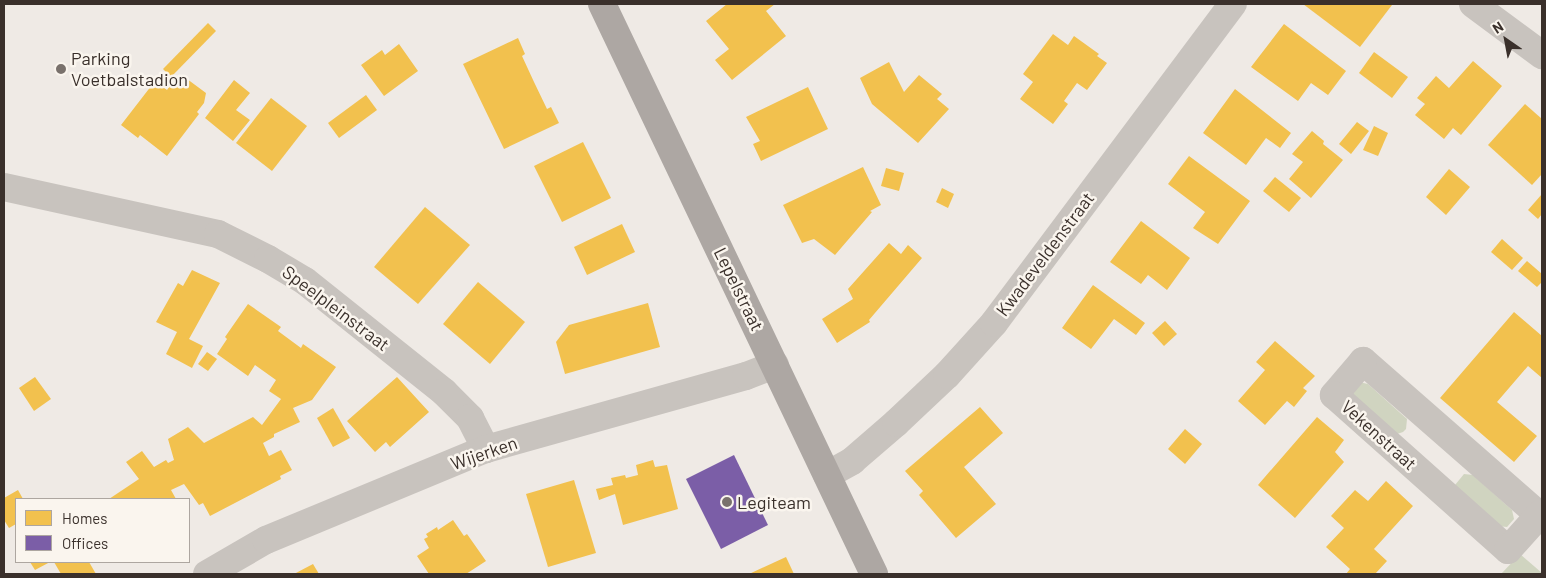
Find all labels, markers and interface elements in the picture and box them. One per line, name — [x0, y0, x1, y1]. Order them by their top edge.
north arrow — [1481, 15, 1531, 65]
text: N — [1489, 17, 1506, 37]
place label: Parking Voetbalstadion — [71, 48, 188, 90]
marker: Parking Voetbalstadion — [55, 63, 67, 75]
street label: Kwadeveldenstraat — [991, 188, 1099, 320]
street label: Lepelstraat — [710, 244, 768, 334]
street label: Speelpleinstraat — [278, 261, 394, 355]
street label: Vekenstraat — [1337, 396, 1421, 474]
street label: Wijerken — [448, 432, 520, 474]
place label: Legiteam — [737, 491, 811, 513]
marker: Legiteam — [721, 496, 733, 508]
legend — [15, 498, 190, 563]
text: Homes — [62, 509, 107, 527]
text: Offices — [62, 534, 108, 552]

